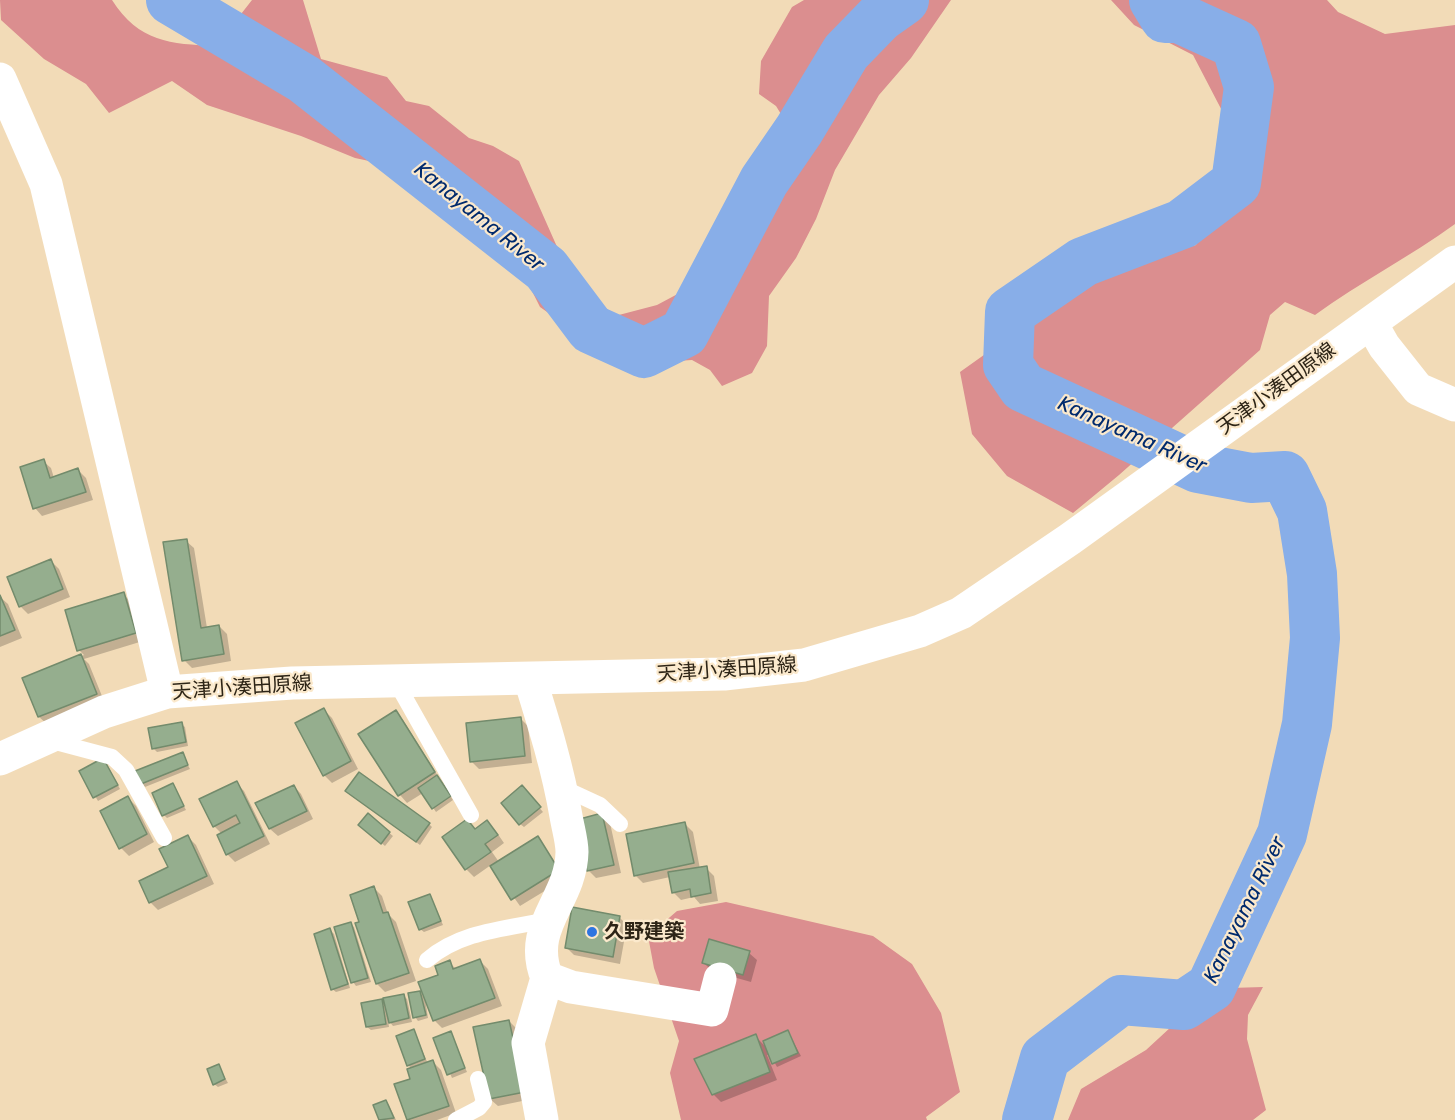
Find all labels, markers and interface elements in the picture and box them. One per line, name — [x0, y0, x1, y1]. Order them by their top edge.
water label: Kanayama River — [409, 157, 549, 277]
street label: 天津小湊田原線 — [1213, 338, 1341, 440]
water label: Kanayama River — [1054, 391, 1210, 479]
street label: 天津小湊田原線 — [656, 653, 798, 687]
street label: 天津小湊田原線 — [171, 671, 313, 705]
water label: Kanayama River — [1199, 833, 1291, 987]
place label: 久野建築 — [604, 920, 684, 944]
marker: 久野建築 — [585, 925, 599, 939]

